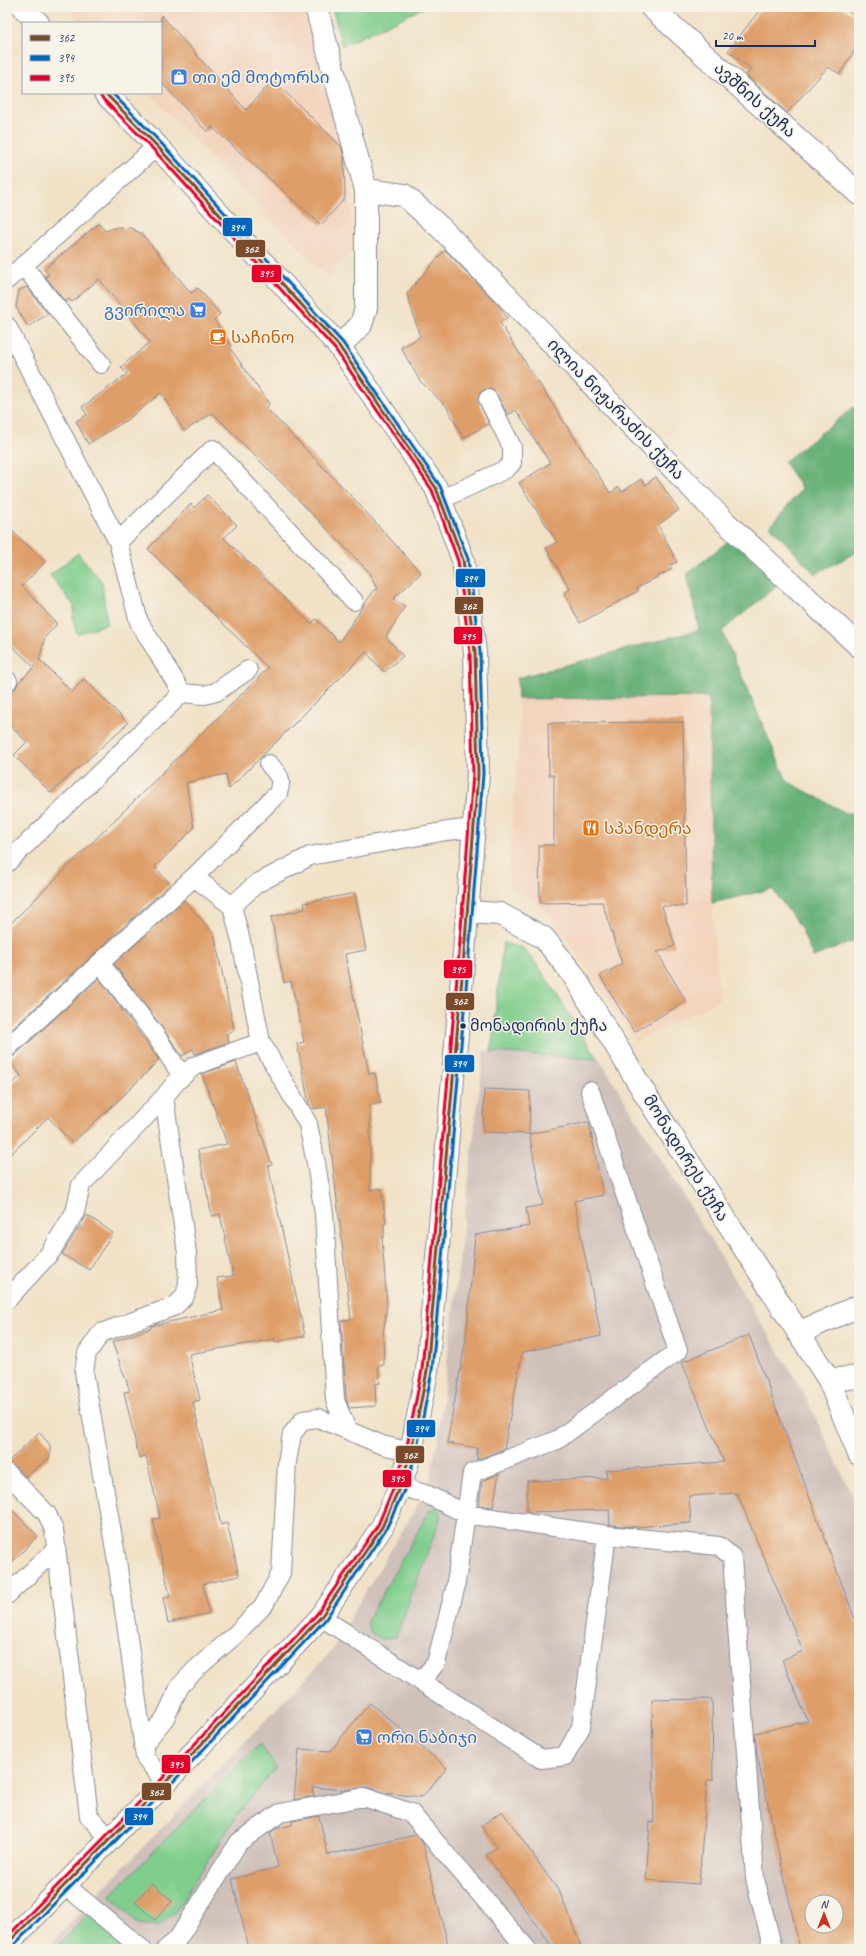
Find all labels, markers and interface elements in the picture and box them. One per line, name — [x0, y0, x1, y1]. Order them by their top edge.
legend — [22, 22, 162, 94]
scale bar — [716, 22, 815, 48]
text: 20 m — [722, 28, 744, 44]
text: 362 — [58, 30, 76, 46]
text: 394 — [58, 50, 76, 66]
street label: ავშნის ქუჩა — [710, 58, 800, 142]
shop icon: თი ემ მოტორსი — [169, 67, 189, 87]
place label: თი ემ მოტორსი — [192, 67, 330, 88]
text: 395 — [58, 70, 75, 86]
line badge: 394 — [222, 217, 253, 237]
text: 394 — [230, 220, 246, 234]
line badge: 362 — [235, 239, 266, 258]
text: 362 — [243, 242, 260, 256]
line badge: 395 — [251, 264, 282, 283]
text: 395 — [259, 266, 274, 280]
place label: გვირილა — [104, 300, 185, 321]
supermarket icon: გვირილა — [188, 300, 208, 320]
cafe icon: საჩინო — [208, 327, 228, 347]
place label: საჩინო — [231, 327, 294, 348]
street label: ილია ნიჟარაძის ქუჩა — [543, 334, 689, 484]
line badge: 394 — [455, 568, 486, 588]
text: 394 — [463, 571, 479, 585]
line badge: 362 — [454, 596, 484, 615]
text: 362 — [461, 599, 478, 613]
line badge: 395 — [453, 626, 483, 645]
text: 395 — [461, 629, 476, 643]
restaurant icon: სპანდერა — [581, 818, 601, 838]
place label: სპანდერა — [604, 818, 691, 839]
line badge: 395 — [443, 959, 473, 979]
text: 395 — [451, 962, 466, 976]
line badge: 362 — [445, 992, 475, 1011]
text: 362 — [452, 994, 469, 1008]
place label: მონადირის ქუჩა — [470, 1016, 607, 1036]
marker: მონადირის ქუჩა — [458, 1021, 468, 1031]
line badge: 394 — [444, 1054, 475, 1073]
text: 394 — [452, 1056, 468, 1070]
street label: მონადირეს ქუჩა — [638, 1091, 734, 1225]
line badge: 394 — [406, 1419, 436, 1438]
text: 394 — [414, 1421, 430, 1435]
line badge: 362 — [395, 1445, 425, 1464]
text: 362 — [402, 1448, 419, 1462]
line badge: 395 — [382, 1469, 412, 1488]
text: 395 — [390, 1471, 405, 1485]
supermarket icon: ორი ნაბიჯი — [354, 1727, 374, 1747]
place label: ორი ნაბიჯი — [377, 1727, 477, 1748]
line badge: 395 — [161, 1754, 191, 1774]
text: 395 — [169, 1757, 184, 1771]
line badge: 362 — [141, 1782, 172, 1801]
text: 362 — [148, 1785, 165, 1799]
line badge: 394 — [124, 1807, 154, 1826]
text: 394 — [132, 1809, 148, 1823]
north arrow — [804, 1894, 844, 1934]
text: N — [821, 1897, 830, 1911]

